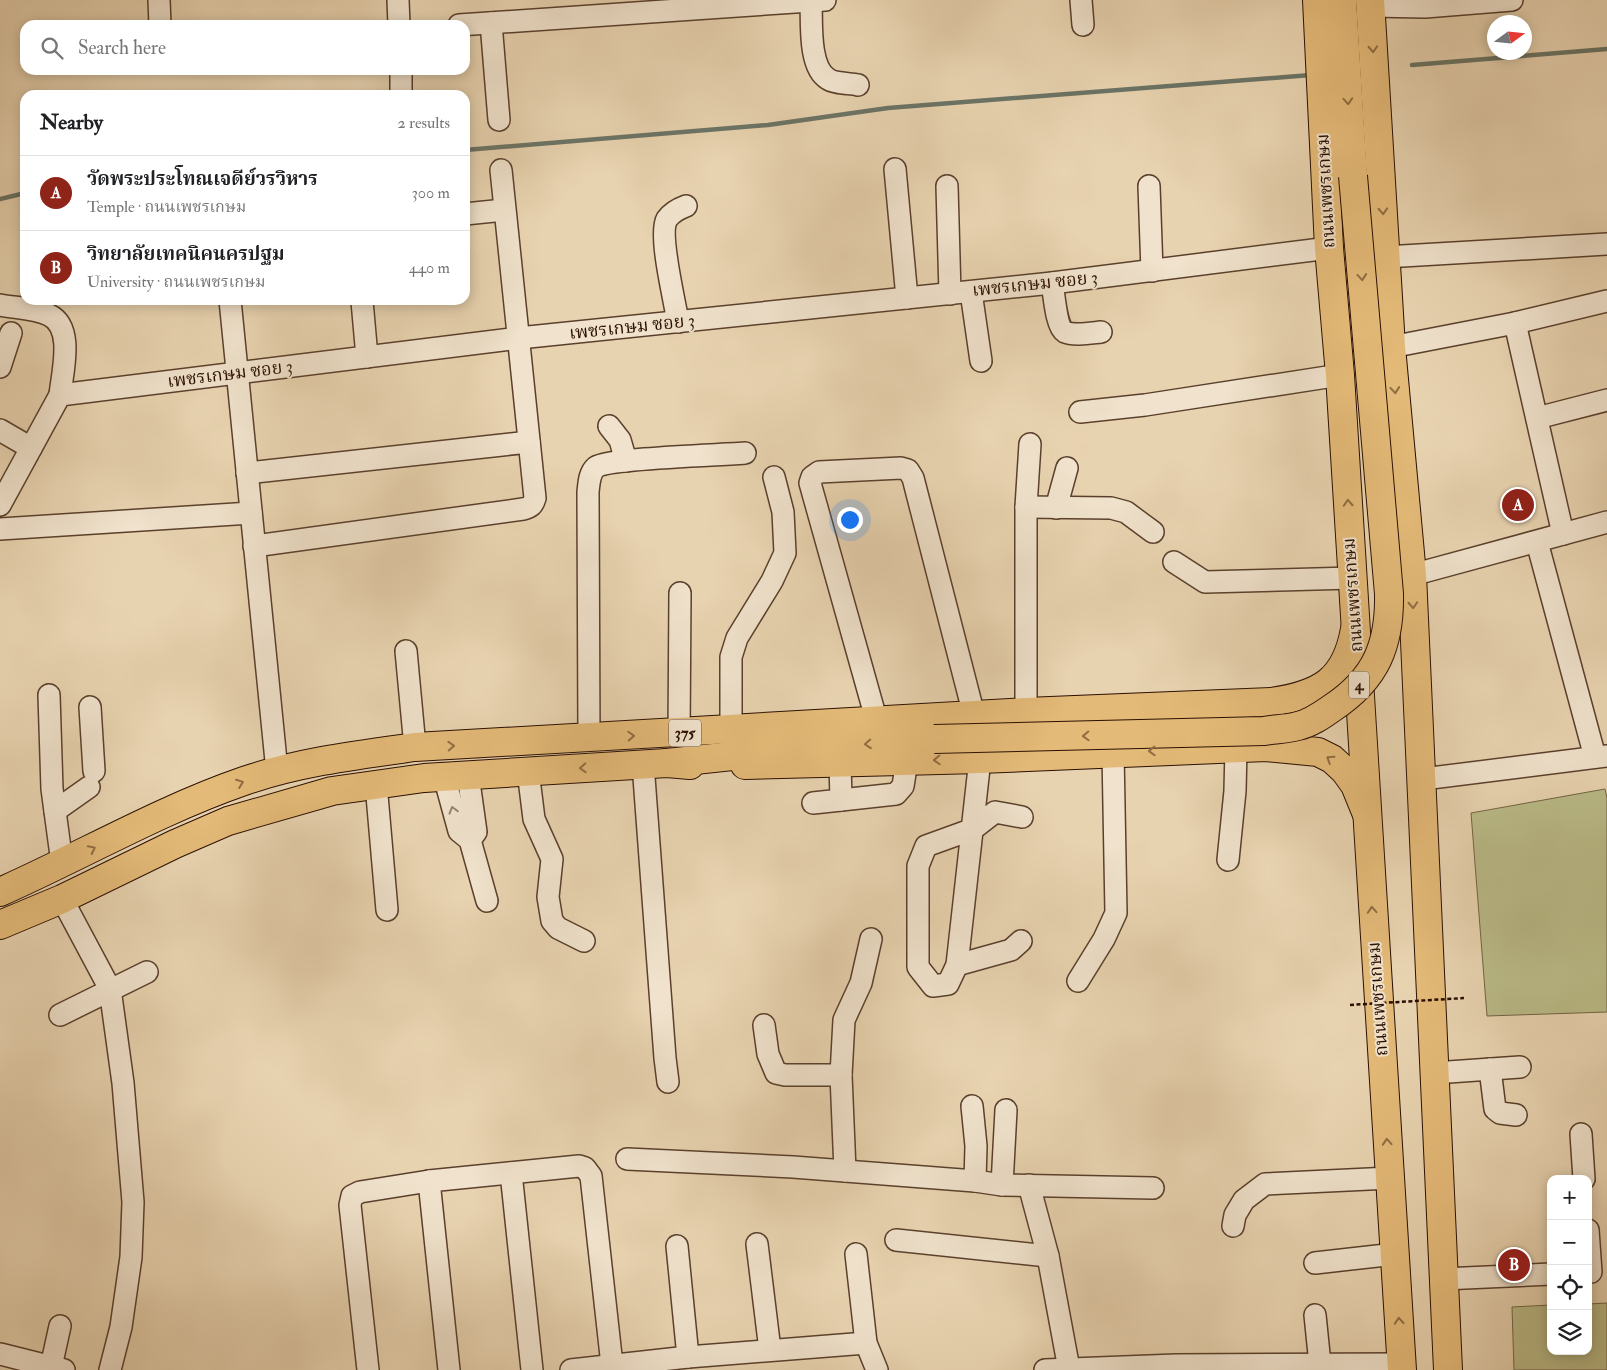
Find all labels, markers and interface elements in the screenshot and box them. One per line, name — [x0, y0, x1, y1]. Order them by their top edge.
north arrow — [1487, 15, 1532, 60]
search box — [20, 20, 470, 75]
icon: search — [38, 34, 66, 62]
text: Search here — [78, 36, 166, 60]
one-way arrow — [1367, 45, 1378, 53]
one-way arrow — [1343, 97, 1354, 105]
text: Nearby — [40, 109, 103, 136]
text: 2 results — [397, 113, 450, 133]
street label: ถนนเพชรเกษม — [1312, 133, 1340, 249]
text: วัดพระประโทณเจดีย์วรวิหาร — [87, 167, 318, 191]
text: A — [51, 183, 61, 203]
text: 300 m — [412, 183, 450, 203]
text: Temple · ถนนเพชรเกษม — [87, 197, 246, 217]
one-way arrow — [1377, 207, 1388, 215]
text: วิทยาลัยเทคนิคนครปฐม — [87, 242, 285, 266]
text: B — [51, 258, 61, 278]
text: 440 m — [409, 258, 450, 278]
street label: เพชรเกษม ซอย 3 — [971, 266, 1099, 302]
text: University · ถนนเพชรเกษม — [87, 272, 265, 292]
one-way arrow — [1356, 273, 1367, 281]
street label: เพชรเกษม ซอย 3 — [568, 309, 696, 345]
street label: เพชรเกษม ซอย 3 — [166, 355, 294, 393]
one-way arrow — [1389, 387, 1400, 395]
pin: A — [1502, 486, 1534, 524]
one-way arrow — [1342, 499, 1353, 507]
your location — [837, 507, 863, 533]
street label: ถนนเพชรเกษม — [1338, 537, 1368, 653]
one-way arrow — [1408, 601, 1419, 609]
road number: 4 — [1349, 672, 1369, 698]
road number: 375 — [669, 720, 701, 746]
one-way arrow — [1081, 730, 1089, 741]
one-way arrow — [627, 731, 635, 742]
one-way arrow — [863, 738, 871, 749]
one-way arrow — [447, 740, 455, 751]
one-way arrow — [1148, 746, 1156, 757]
one-way arrow — [933, 755, 940, 765]
one-way arrow — [1326, 756, 1335, 765]
one-way arrow — [578, 763, 586, 774]
one-way arrow — [235, 779, 244, 789]
one-way arrow — [449, 807, 459, 815]
one-way arrow — [87, 845, 96, 855]
one-way arrow — [1367, 905, 1378, 913]
street label: ถนนเพชรเกษม — [1363, 941, 1393, 1057]
one-way arrow — [1382, 1137, 1393, 1145]
map controls — [1547, 1175, 1592, 1355]
button: + — [1547, 1175, 1592, 1220]
button: − — [1547, 1220, 1592, 1265]
pin: B — [1498, 1246, 1530, 1284]
button: locate — [1547, 1265, 1592, 1310]
button: layers — [1547, 1310, 1592, 1355]
one-way arrow — [1394, 1317, 1405, 1325]

